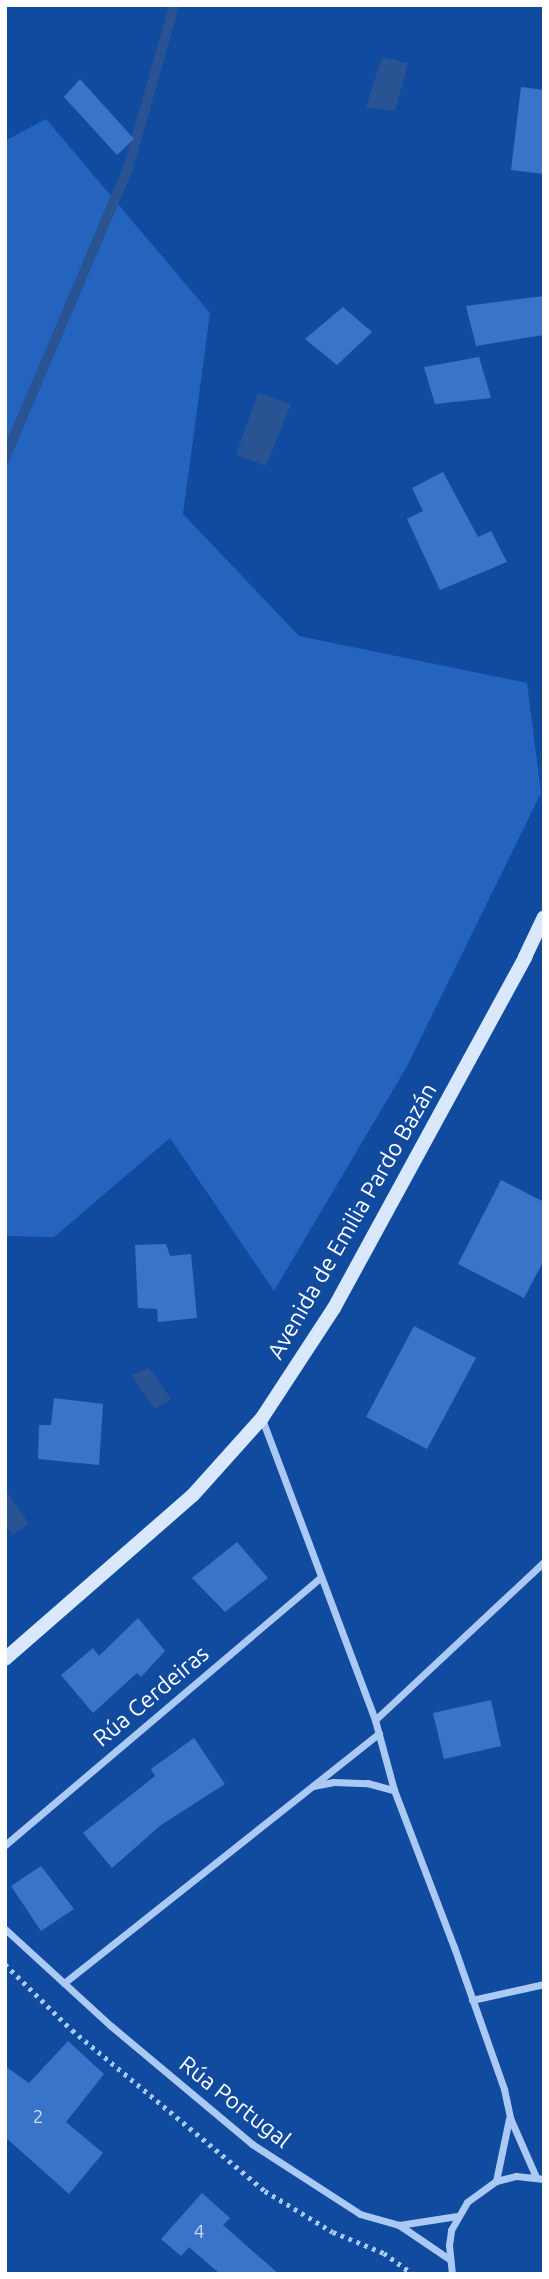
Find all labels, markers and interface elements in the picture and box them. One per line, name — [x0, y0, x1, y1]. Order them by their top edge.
street label: Avenida de Emilia Pardo Bazán — [261, 1078, 443, 1364]
street label: Rúa Cerdeiras — [88, 1640, 214, 1752]
street label: Rúa Portugal — [174, 2050, 296, 2154]
house number: 2 — [33, 2106, 43, 2128]
house number: 4 — [194, 2221, 204, 2243]

